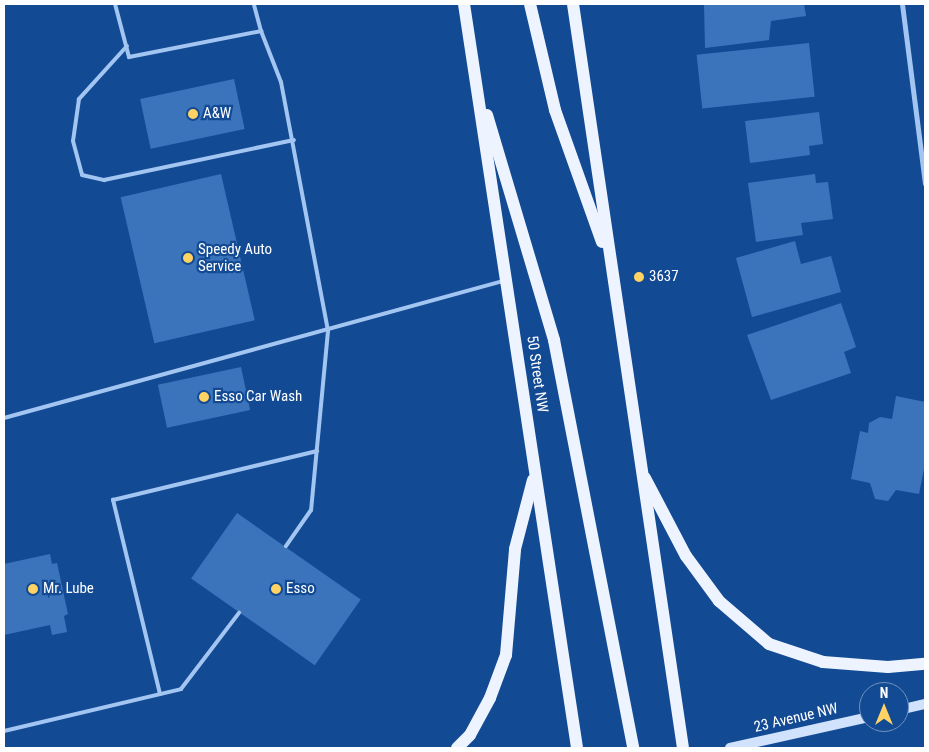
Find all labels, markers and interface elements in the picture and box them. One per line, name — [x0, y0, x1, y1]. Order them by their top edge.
place label: A&W — [203, 105, 231, 123]
marker: A&W — [187, 108, 199, 120]
place label: Speedy Auto Service — [198, 240, 272, 275]
marker: Speedy Auto Service — [182, 252, 194, 264]
place label: 3637 — [649, 268, 679, 286]
marker: 3637 — [633, 271, 645, 283]
street label: 50 Street NW — [523, 334, 551, 414]
place label: Esso Car Wash — [214, 388, 302, 406]
marker: Esso Car Wash — [198, 391, 210, 403]
place label: Mr. Lube — [43, 580, 94, 598]
place label: Esso — [286, 580, 315, 598]
marker: Mr. Lube — [27, 583, 39, 595]
marker: Esso — [270, 583, 282, 595]
north arrow — [859, 682, 909, 732]
text: N — [880, 685, 888, 701]
street label: 23 Avenue NW — [752, 700, 840, 736]

